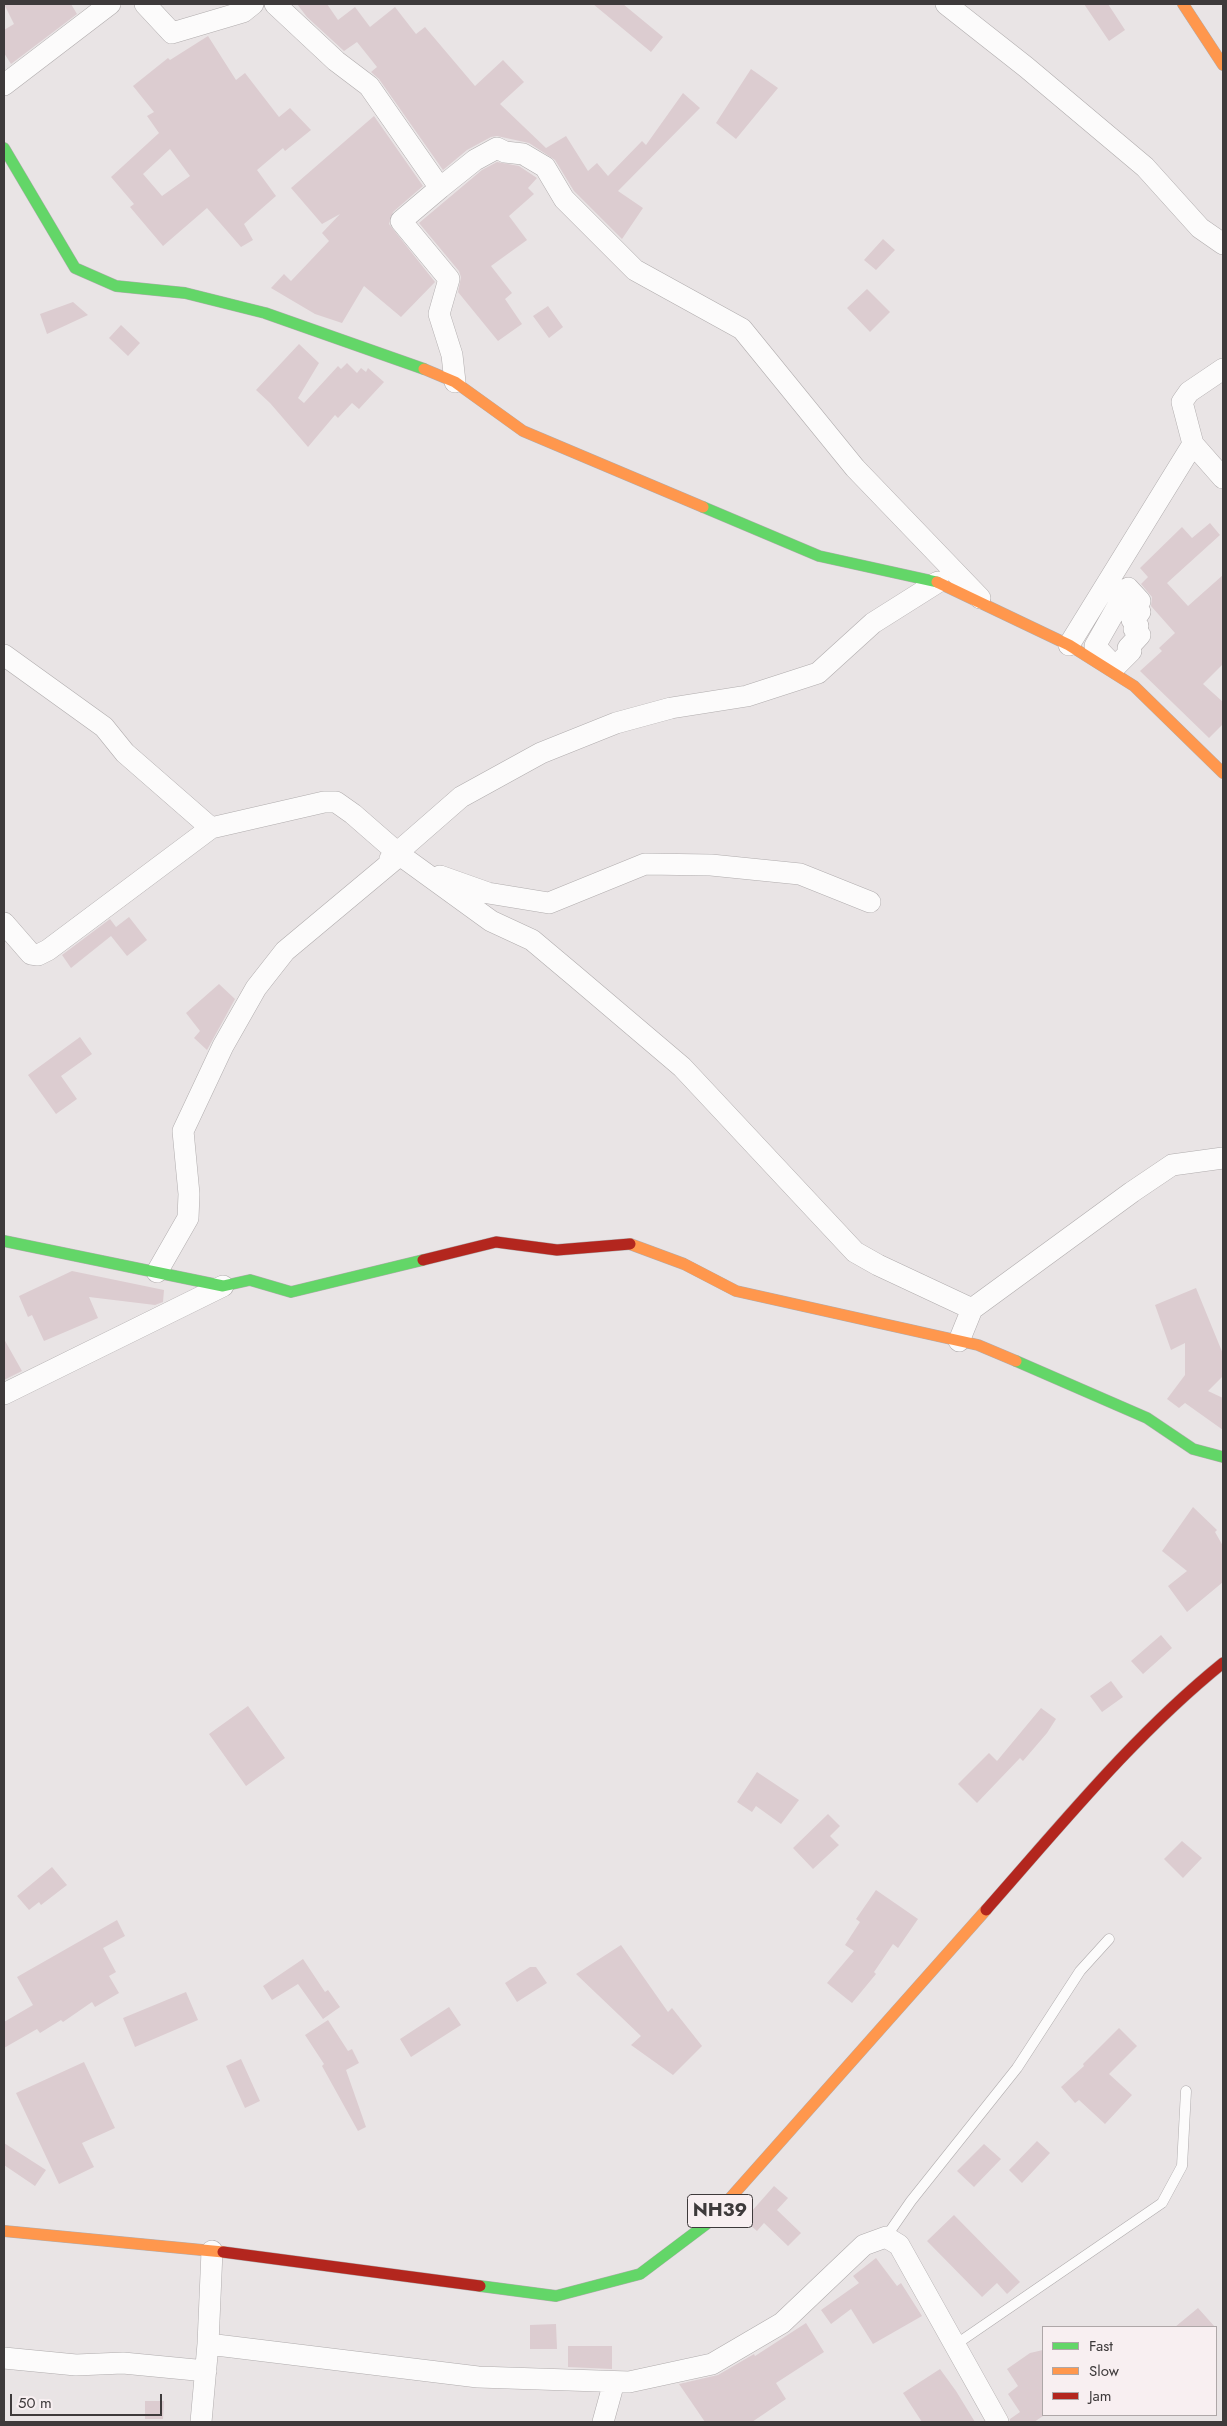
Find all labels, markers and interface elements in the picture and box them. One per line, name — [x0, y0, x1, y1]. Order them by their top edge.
road number: NH39 — [688, 2194, 752, 2228]
legend — [1042, 2326, 1217, 2416]
text: Fast — [1089, 2335, 1113, 2357]
text: Slow — [1089, 2360, 1119, 2382]
scale bar — [12, 2384, 165, 2416]
text: Jam — [1089, 2385, 1112, 2407]
text: 50 m — [18, 2392, 52, 2414]

